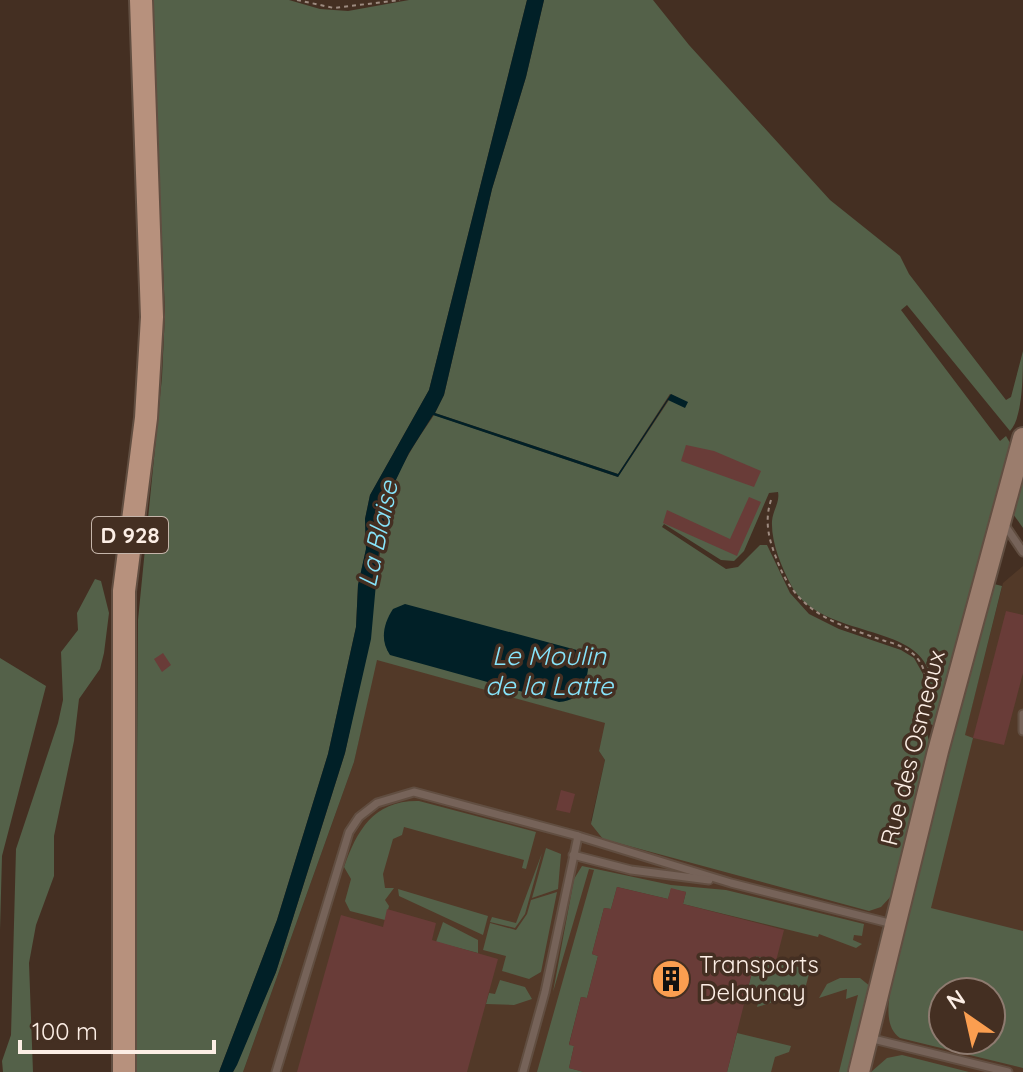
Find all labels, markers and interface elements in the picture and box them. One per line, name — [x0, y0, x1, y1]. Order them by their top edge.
water label: La Blaise — [350, 477, 405, 590]
road number: D 928 — [92, 517, 168, 553]
water label: Le Moulin de la Latte — [485, 639, 614, 702]
street label: Rue des Osmeaux — [873, 647, 951, 849]
place label: Transports Delaunay — [699, 949, 819, 1007]
building icon: Transports Delaunay — [650, 958, 692, 1000]
north arrow — [927, 976, 1007, 1056]
text: N — [941, 983, 970, 1016]
scale bar — [20, 1004, 214, 1054]
text: 100 m — [32, 1016, 98, 1046]

